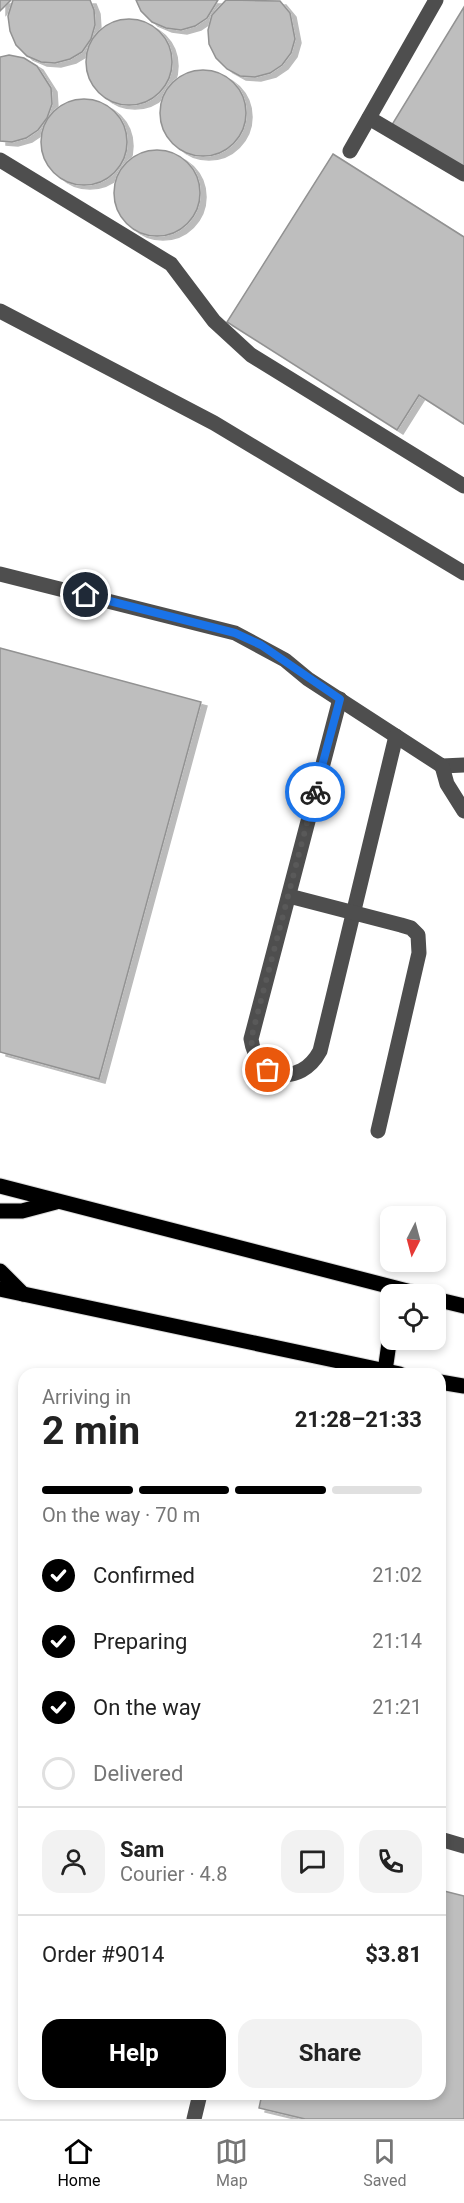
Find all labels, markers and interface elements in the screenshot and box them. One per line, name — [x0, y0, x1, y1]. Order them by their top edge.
pin — [60, 569, 111, 620]
icon: home — [69, 578, 102, 611]
courier — [285, 762, 345, 822]
icon: bike — [299, 776, 332, 809]
pin — [242, 1044, 293, 1095]
icon: bag — [251, 1053, 284, 1086]
north arrow — [380, 1206, 446, 1272]
map controls — [380, 1206, 446, 1350]
button: locate — [380, 1284, 446, 1350]
text: Arriving in — [42, 1385, 131, 1409]
text: 21:28–21:33 — [295, 1407, 422, 1432]
text: 2 min — [42, 1408, 140, 1454]
text: On the way · 70 m — [42, 1503, 200, 1527]
icon: check — [42, 1559, 75, 1592]
text: Confirmed — [93, 1563, 195, 1588]
text: 21:02 — [372, 1563, 422, 1587]
icon: check — [42, 1625, 75, 1658]
text: Preparing — [93, 1629, 187, 1654]
text: 21:14 — [372, 1629, 422, 1653]
icon: check — [42, 1691, 75, 1724]
text: On the way — [93, 1695, 201, 1720]
text: 21:21 — [372, 1695, 422, 1719]
text: Delivered — [93, 1761, 183, 1786]
button: person — [42, 1830, 105, 1893]
button: chat — [281, 1830, 344, 1893]
button: phone — [359, 1830, 422, 1893]
text: Sam — [120, 1837, 164, 1862]
text: Courier · 4.8 — [120, 1862, 227, 1886]
text: Order #9014 — [42, 1942, 164, 1967]
text: $3.81 — [365, 1942, 422, 1967]
button: Help — [42, 2019, 226, 2088]
button: Share — [238, 2019, 422, 2088]
tab: Home — [57, 2135, 101, 2190]
tab: Map — [215, 2135, 248, 2190]
tab: Saved — [363, 2135, 407, 2190]

